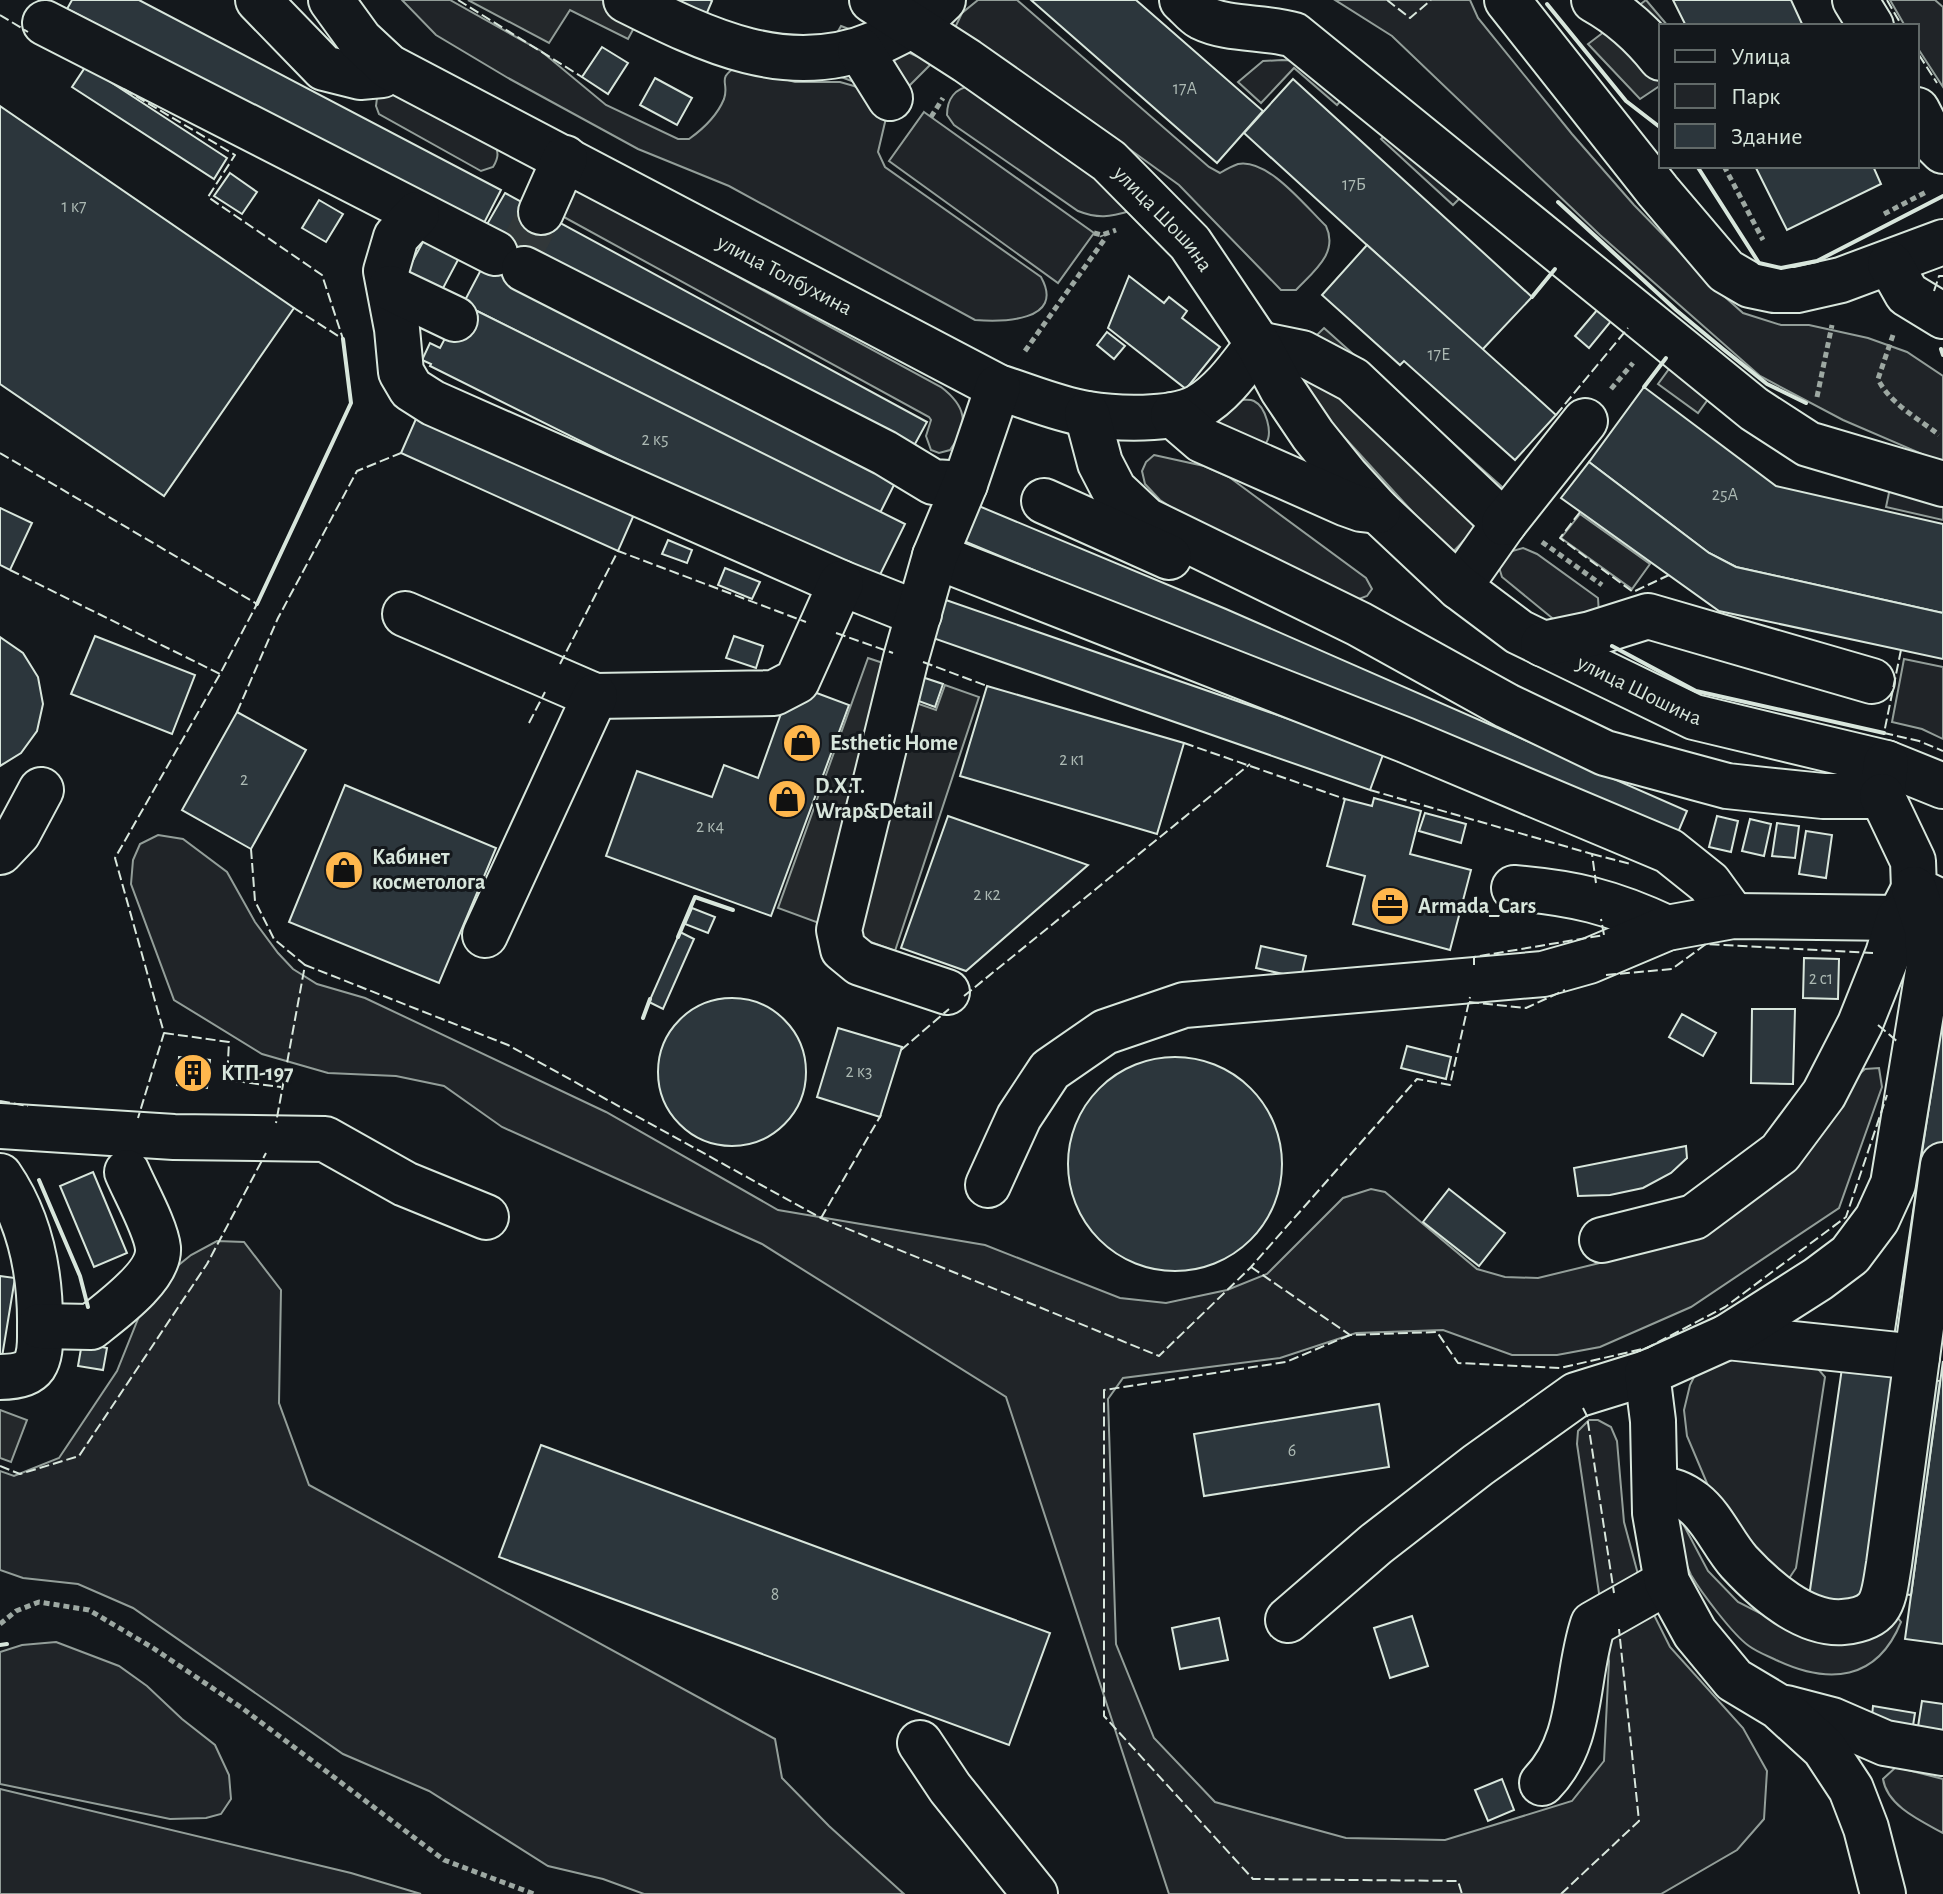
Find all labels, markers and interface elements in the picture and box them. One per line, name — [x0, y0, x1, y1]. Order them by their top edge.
legend — [1659, 24, 1919, 168]
text: Улица — [1731, 45, 1791, 69]
house number: 17А — [1173, 80, 1198, 98]
text: Парк — [1731, 85, 1780, 109]
text: Здание — [1731, 125, 1802, 149]
street label: улица Шошина — [1109, 161, 1217, 276]
house number: 17Б — [1342, 176, 1366, 194]
house number: 1 к7 — [62, 198, 86, 216]
street label: улица Толбухина — [713, 230, 856, 319]
house number: 17Е — [1427, 346, 1451, 364]
house number: 2 к5 — [642, 431, 668, 449]
house number: 25А — [1712, 486, 1739, 504]
street label: улица Шошина — [1573, 651, 1703, 729]
shop icon: Esthetic Home — [781, 722, 823, 764]
place label: Esthetic Home — [830, 732, 958, 754]
house number: 2 к1 — [1059, 751, 1085, 769]
house number: 2 — [240, 771, 248, 789]
place label: D.X.T. Wrap&Detail — [815, 775, 933, 822]
shop icon: D.X.T. Wrap&Detail — [766, 778, 808, 820]
house number: 2 к4 — [696, 818, 724, 836]
place label: Кабинет косметолога — [372, 846, 485, 893]
shop icon: Кабинет косметолога — [323, 849, 365, 891]
office icon: Armada_Cars — [1369, 885, 1411, 927]
house number: 2 к2 — [973, 886, 1001, 904]
place label: Armada_Cars — [1418, 895, 1536, 917]
house number: 2 с1 — [1809, 970, 1833, 988]
building icon: КТП-197 — [172, 1052, 214, 1094]
place label: КТП-197 — [221, 1062, 294, 1084]
house number: 2 к3 — [846, 1063, 872, 1081]
house number: 6 — [1288, 1442, 1296, 1460]
house number: 8 — [771, 1586, 779, 1604]

